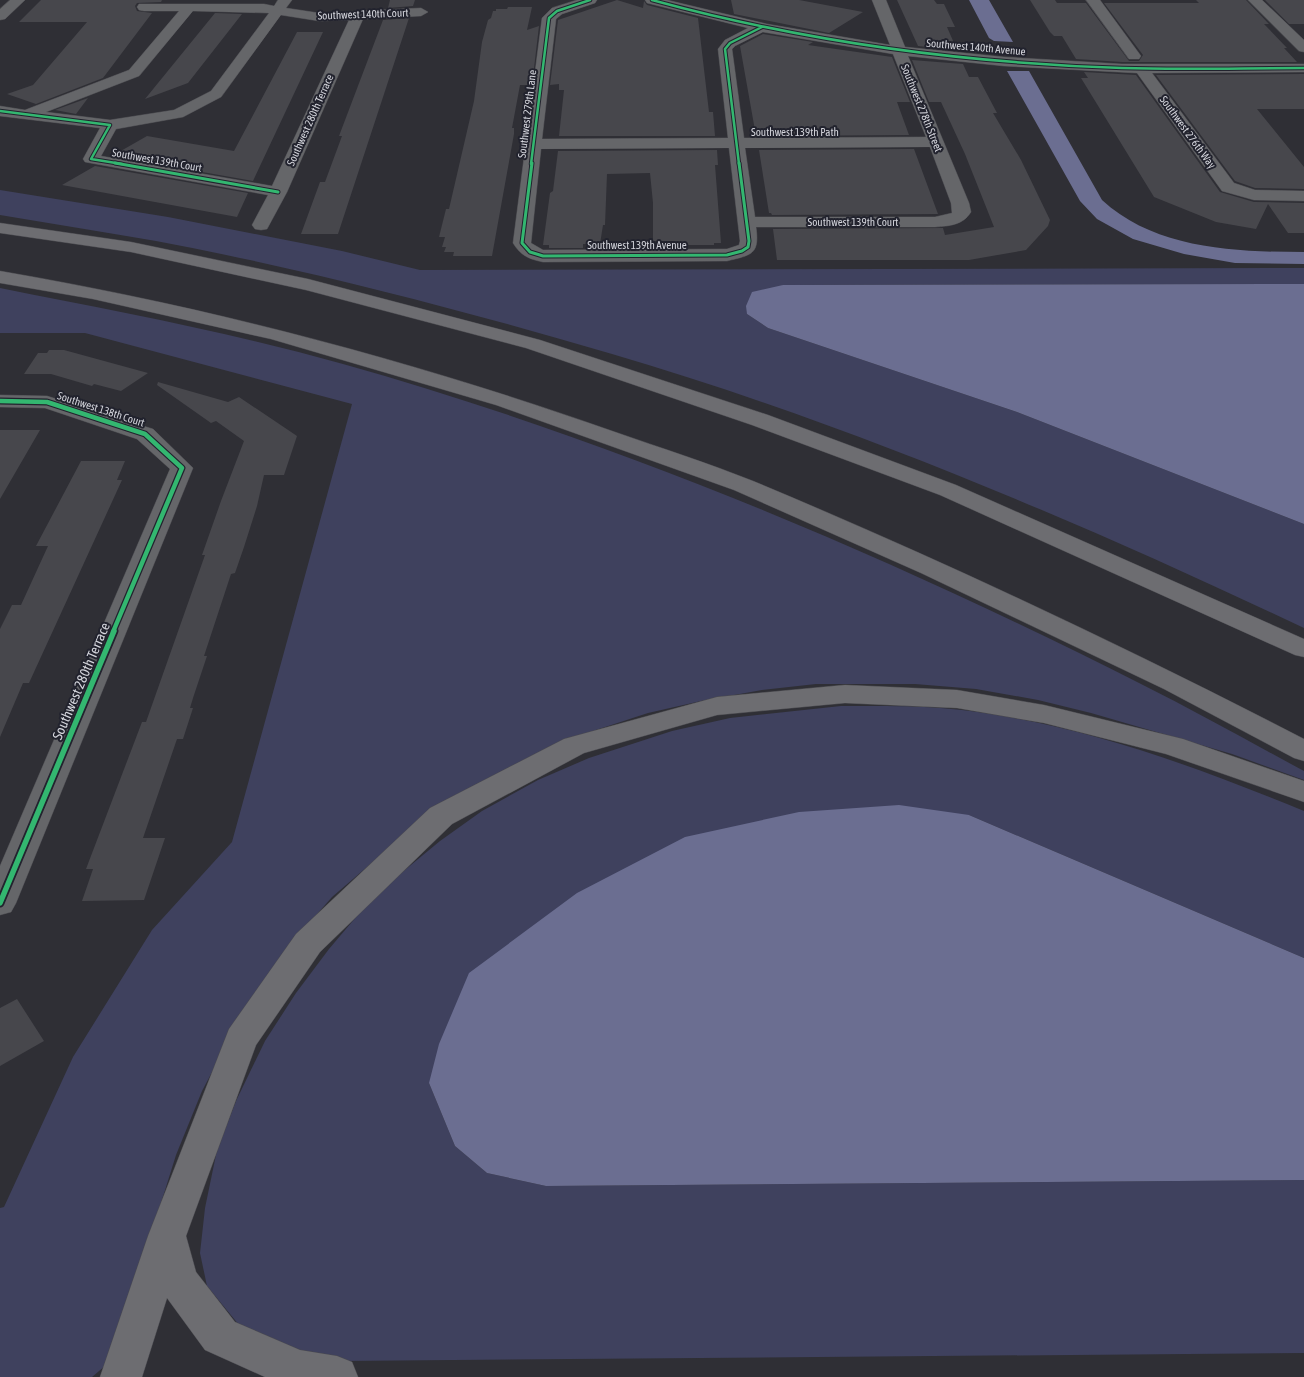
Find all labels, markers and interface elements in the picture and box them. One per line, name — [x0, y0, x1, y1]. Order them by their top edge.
street label: Southwest 140th Court — [317, 6, 409, 22]
street label: Southwest 140th Avenue — [926, 37, 1026, 57]
street label: Southwest 278th Street — [899, 63, 945, 153]
street label: Southwest 279th Lane — [516, 69, 538, 159]
street label: Southwest 280th Terrace — [284, 72, 336, 168]
street label: Southwest 276th Way — [1158, 94, 1219, 171]
street label: Southwest 139th Path — [751, 126, 839, 138]
street label: Southwest 139th Court — [111, 146, 203, 174]
street label: Southwest 139th Court — [808, 216, 898, 228]
street label: Southwest 139th Avenue — [587, 239, 687, 251]
street label: Southwest 138th Court — [56, 389, 146, 429]
street label: Southwest 280th Terrace — [49, 620, 113, 742]

